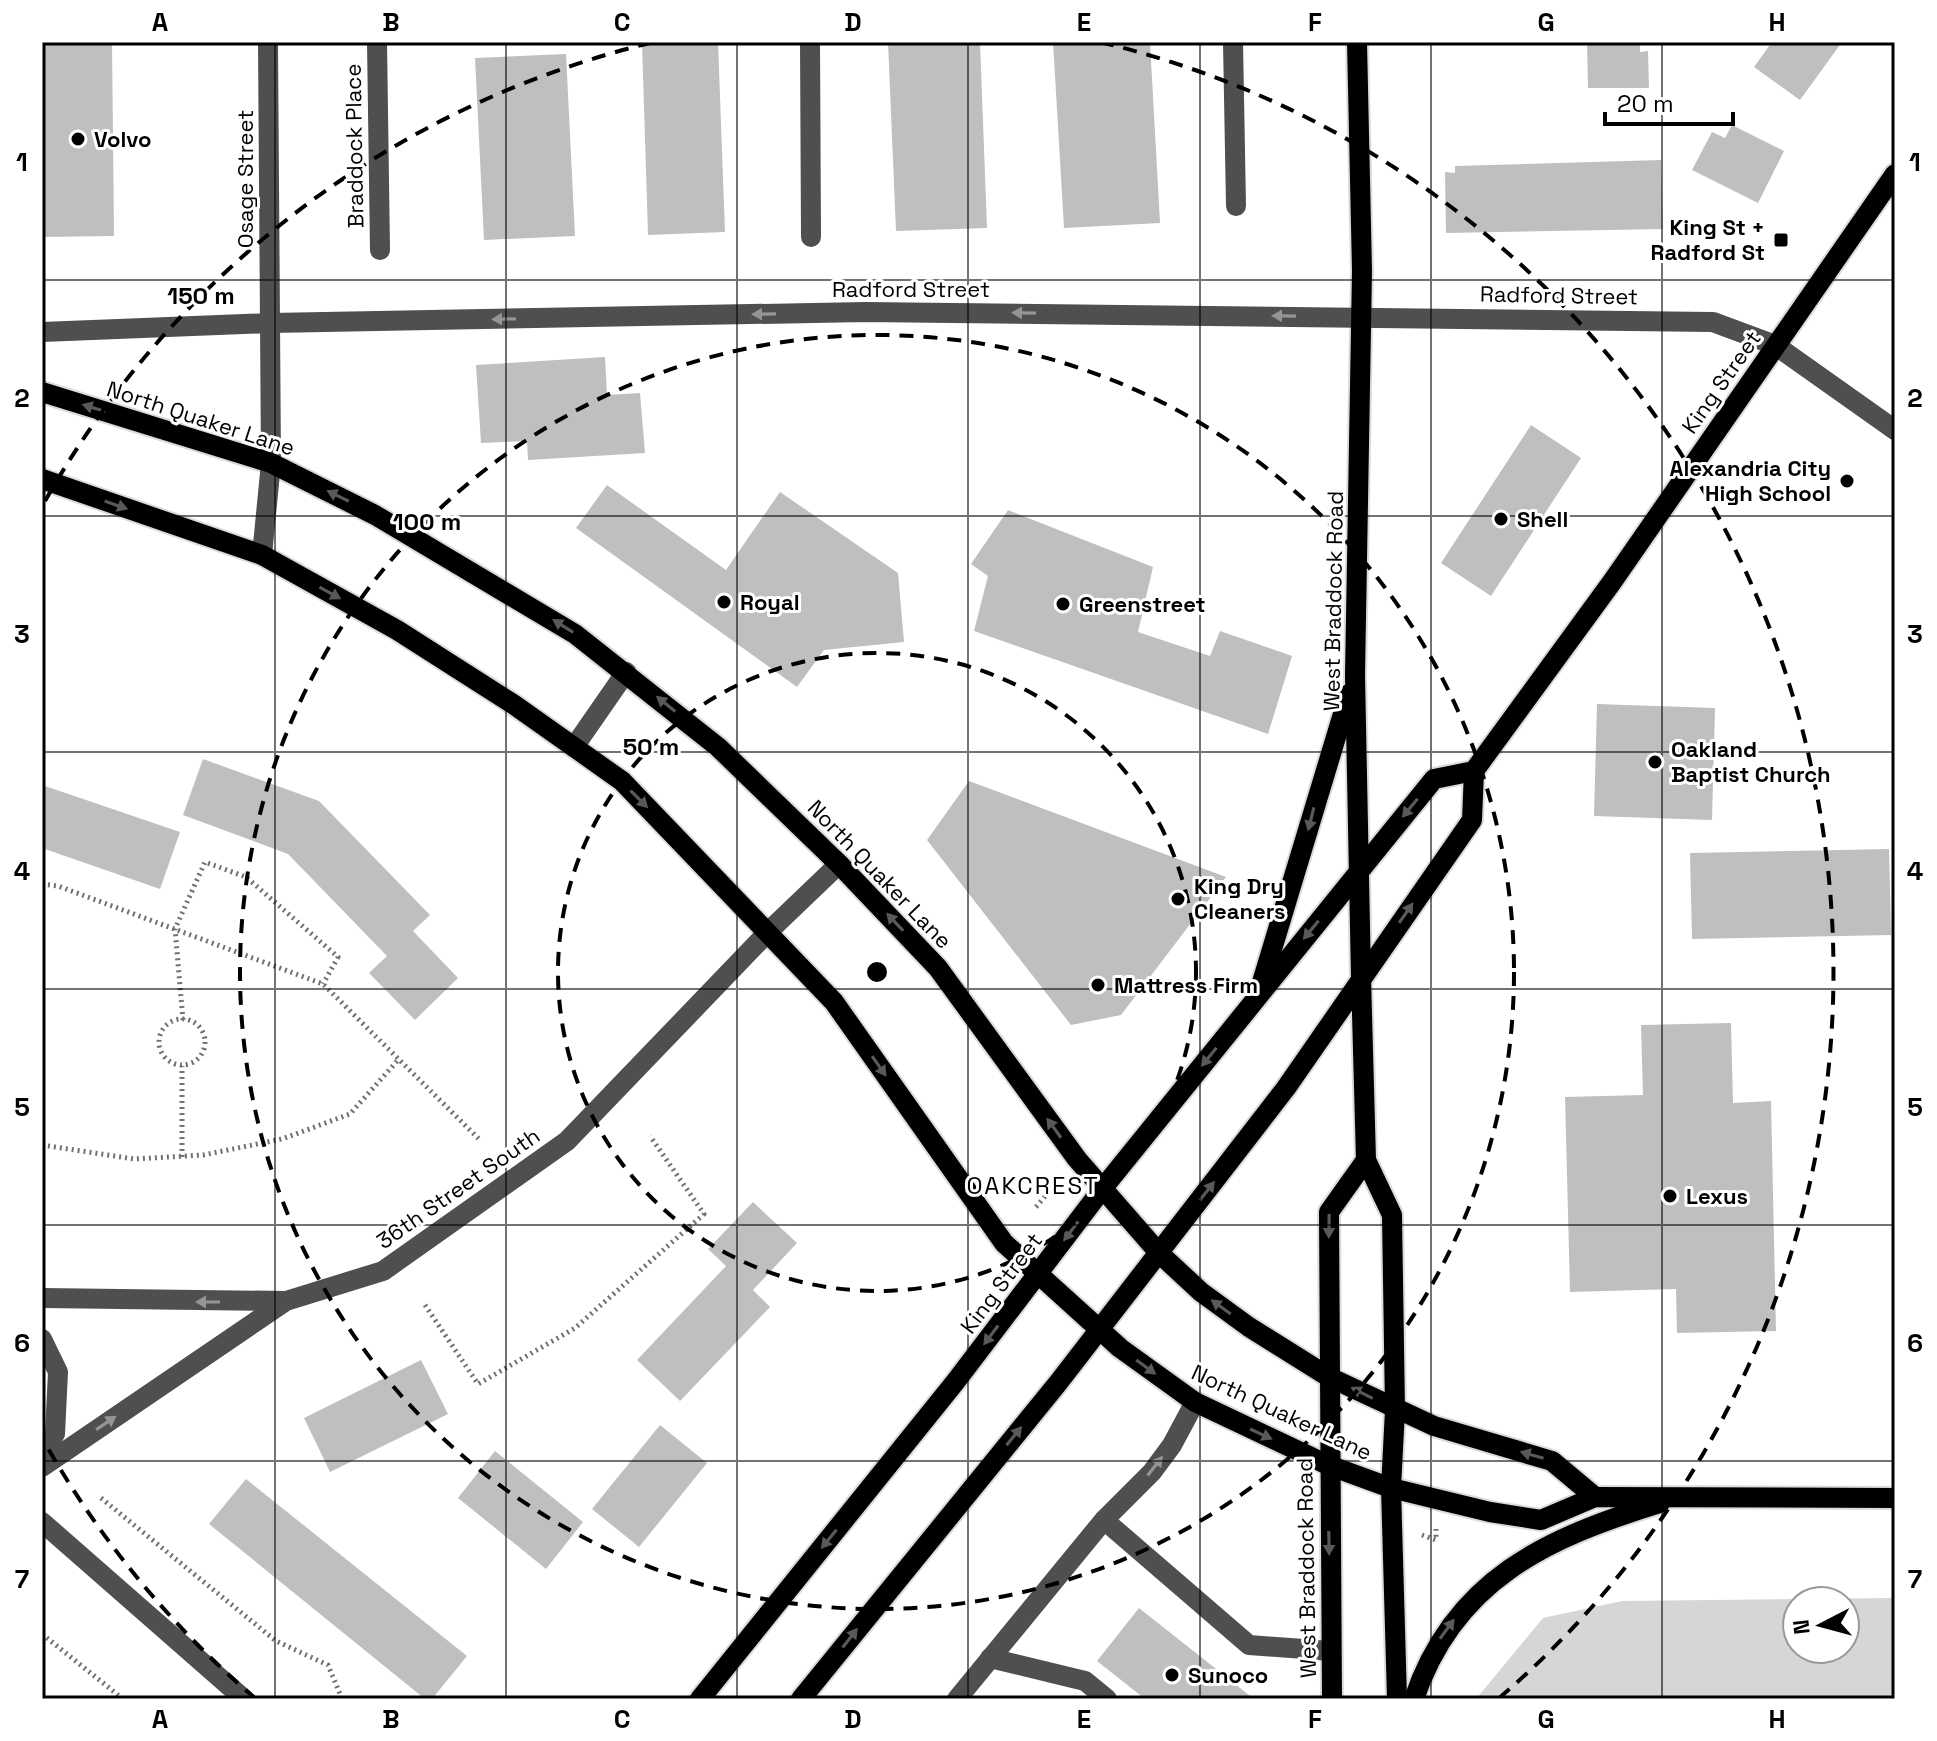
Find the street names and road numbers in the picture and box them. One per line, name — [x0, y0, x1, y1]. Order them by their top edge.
street label: Braddock Place — [339, 63, 369, 229]
street label: Osage Street — [231, 110, 259, 248]
street label: Radford Street — [832, 275, 990, 303]
street label: Radford Street — [1480, 280, 1638, 310]
street label: King Street — [1675, 325, 1767, 439]
street label: North Quaker Lane — [103, 374, 299, 462]
street label: West Braddock Road — [1317, 491, 1349, 711]
street label: North Quaker Lane — [802, 794, 958, 954]
street label: 36th Street South — [371, 1121, 545, 1255]
street label: King Street — [954, 1227, 1048, 1339]
street label: North Quaker Lane — [1187, 1358, 1377, 1466]
street label: West Braddock Road — [1290, 1458, 1322, 1678]

